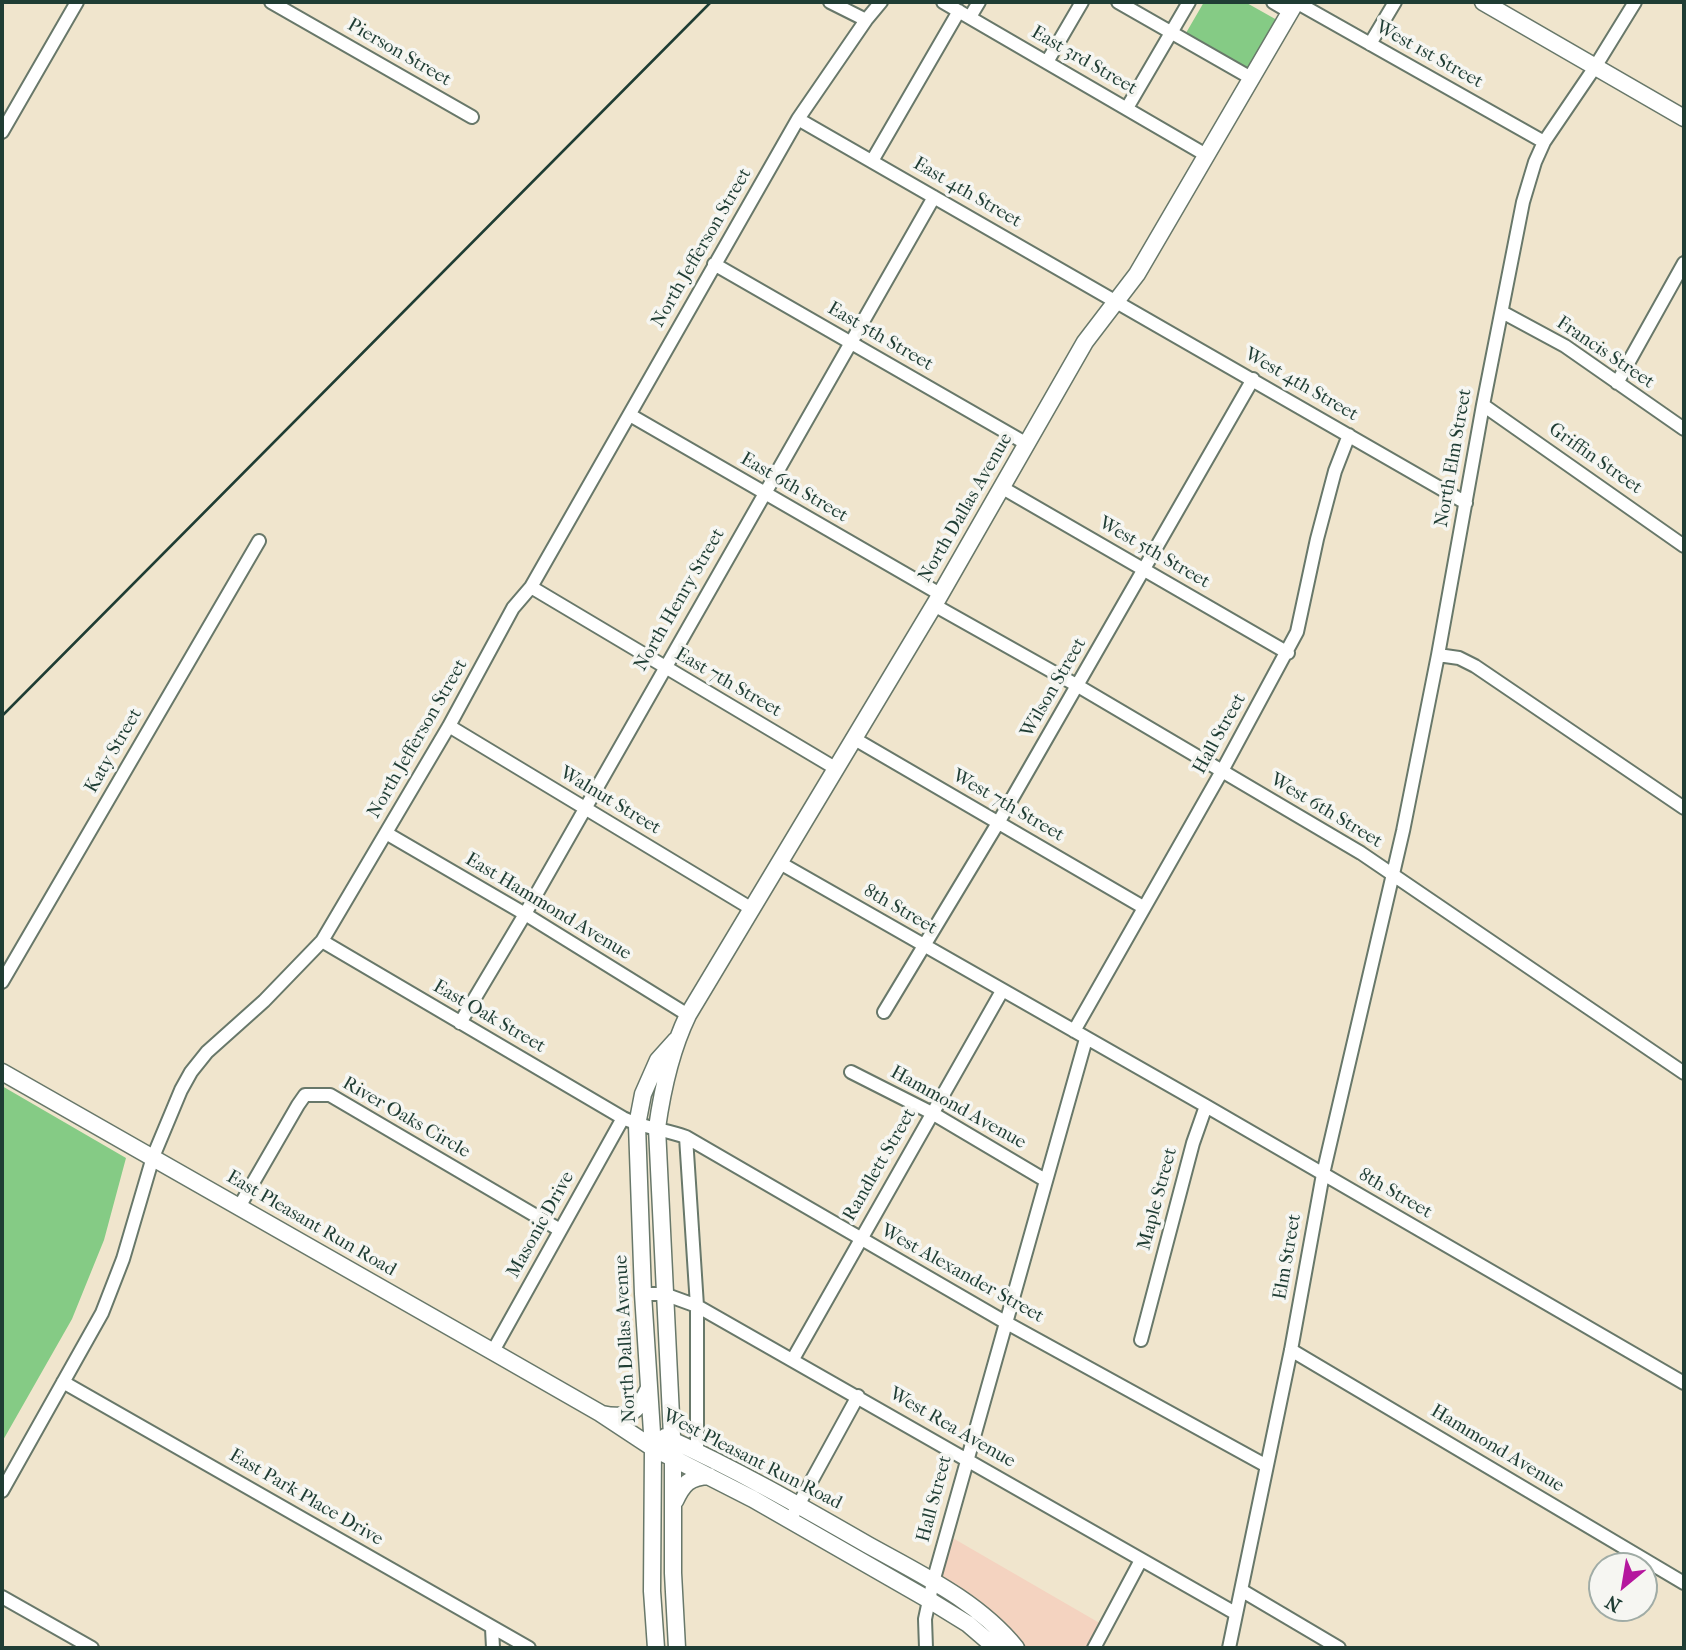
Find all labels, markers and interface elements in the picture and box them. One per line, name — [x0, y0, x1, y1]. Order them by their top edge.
street label: Pierson Street — [343, 14, 455, 92]
street label: West 1st Street — [1371, 16, 1487, 94]
street label: East 3rd Street — [1027, 22, 1141, 100]
street label: East 4th Street — [909, 153, 1025, 233]
street label: North Jefferson Street — [647, 164, 757, 332]
street label: East 5th Street — [823, 298, 937, 376]
street label: Francis Street — [1552, 312, 1658, 394]
street label: West 4th Street — [1240, 343, 1362, 427]
street label: North Elm Street — [1431, 387, 1477, 529]
street label: Griffin Street — [1544, 418, 1646, 500]
street label: North Dallas Avenue — [914, 429, 1018, 587]
street label: East 6th Street — [736, 448, 852, 528]
street label: West 5th Street — [1094, 512, 1214, 594]
street label: North Henry Street — [630, 525, 730, 675]
street label: Wilson Street — [1016, 634, 1092, 742]
street label: East 7th Street — [671, 643, 785, 723]
street label: North Jefferson Street — [363, 655, 473, 823]
street label: Hall Street — [1189, 690, 1251, 778]
street label: Katy Street — [81, 705, 147, 797]
street label: Walnut Street — [555, 762, 665, 840]
street label: West 7th Street — [948, 765, 1068, 847]
street label: West 6th Street — [1266, 769, 1386, 853]
street label: East Hammond Avenue — [461, 848, 635, 966]
street label: 8th Street — [859, 880, 941, 940]
street label: East Oak Street — [429, 976, 549, 1058]
street label: Hammond Avenue — [886, 1061, 1030, 1155]
street label: River Oaks Circle — [338, 1072, 474, 1164]
street label: Randlett Street — [839, 1105, 921, 1225]
street label: Maple Street — [1133, 1145, 1183, 1253]
street label: 8th Street — [1354, 1164, 1436, 1224]
street label: East Pleasant Run Road — [222, 1166, 400, 1282]
street label: Masonic Drive — [502, 1168, 580, 1282]
street label: Elm Street — [1269, 1212, 1307, 1302]
street label: West Alexander Street — [876, 1220, 1048, 1328]
street label: North Dallas Avenue — [610, 1254, 642, 1424]
street label: West Rea Avenue — [885, 1383, 1019, 1473]
street label: Hammond Avenue — [1426, 1400, 1568, 1498]
street label: West Pleasant Run Road — [658, 1405, 846, 1515]
street label: East Park Place Drive — [225, 1445, 387, 1551]
street label: Hall Street — [913, 1453, 957, 1545]
north arrow — [1588, 1552, 1658, 1622]
text: N — [1602, 1590, 1625, 1617]

